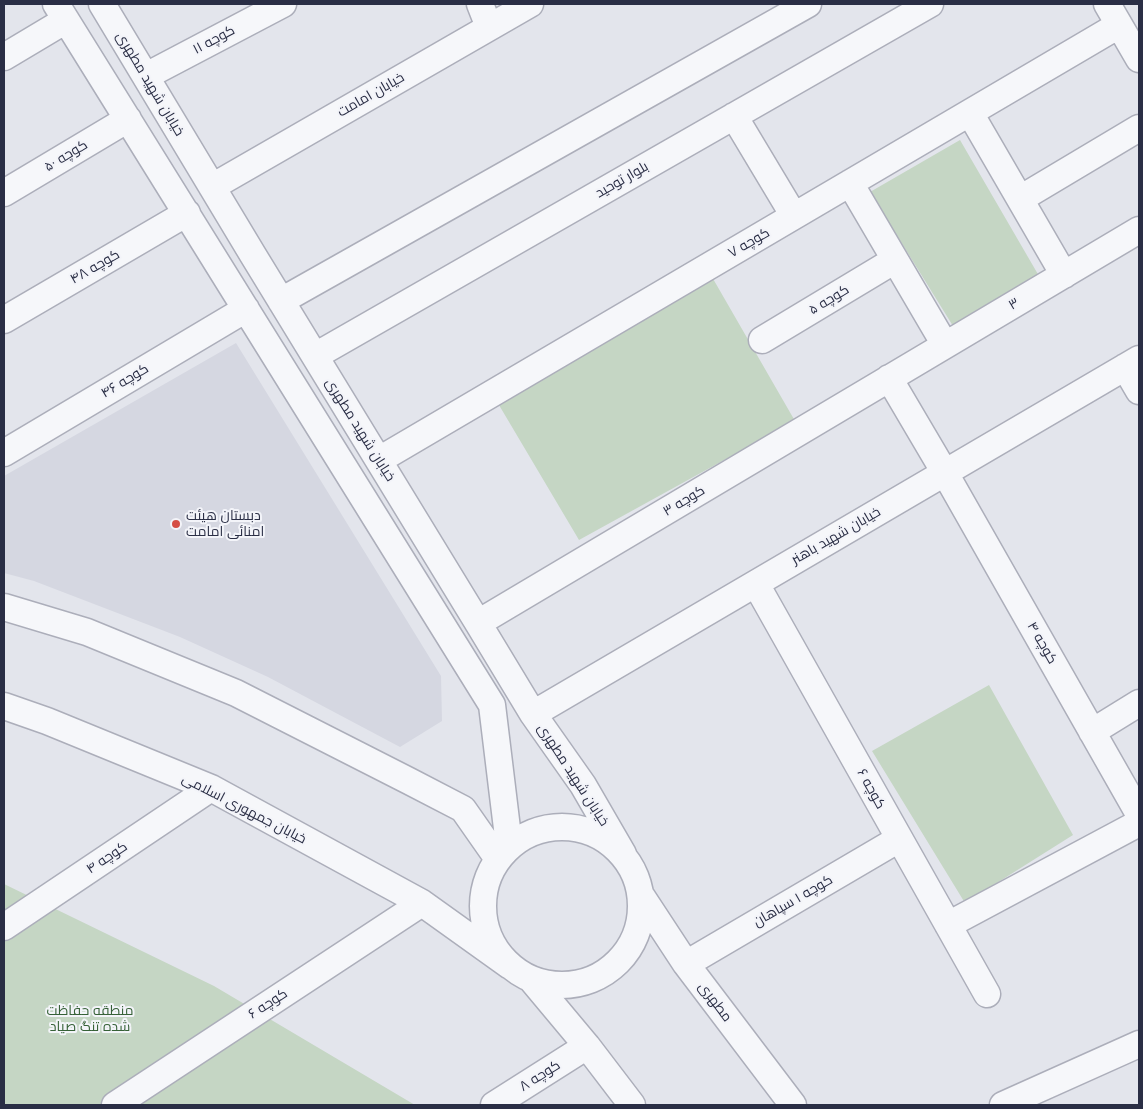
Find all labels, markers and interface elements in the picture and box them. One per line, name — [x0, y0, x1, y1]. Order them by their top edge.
street label: کوچه ۱۱ — [190, 22, 238, 58]
street label: خیابان شهید مطهری — [112, 29, 188, 139]
street label: خیابان امامت — [335, 69, 407, 121]
street label: کوچه ۵۰ — [41, 137, 91, 175]
street label: بلوار توحید — [592, 158, 652, 202]
street label: کوچه ۷ — [725, 224, 773, 262]
street label: کوچه ۴۸ — [67, 246, 123, 288]
street label: کوچه ۵ — [806, 281, 852, 319]
street label: ۳ — [1006, 294, 1022, 314]
street label: کوچه ۴۶ — [98, 360, 152, 402]
street label: خیابان شهید مطهری — [321, 375, 399, 485]
street label: کوچه ۳ — [660, 482, 708, 520]
street label: خیابان شهید باهنر — [788, 504, 884, 568]
place label: دبستان هیئت امنائی امامت — [186, 508, 264, 540]
marker: دبستان هیئت امنائی امامت — [170, 518, 182, 530]
street label: کوچه ۴ — [1023, 619, 1061, 667]
street label: خیابان شهید مطهری — [534, 721, 612, 829]
street label: کوچه ۶ — [853, 766, 889, 812]
street label: خیابان جمهوری اسلامی — [179, 770, 309, 848]
street label: کوچه ۴ — [83, 838, 131, 878]
street label: کوچه ۱ سپاهان — [750, 871, 836, 931]
street label: مطهری — [695, 979, 735, 1025]
street label: کوچه ۶ — [245, 985, 291, 1023]
park label: منطقه حفاظت شده تنگ صیاد — [46, 1003, 134, 1036]
street label: کوچه ۸ — [516, 1057, 564, 1095]

